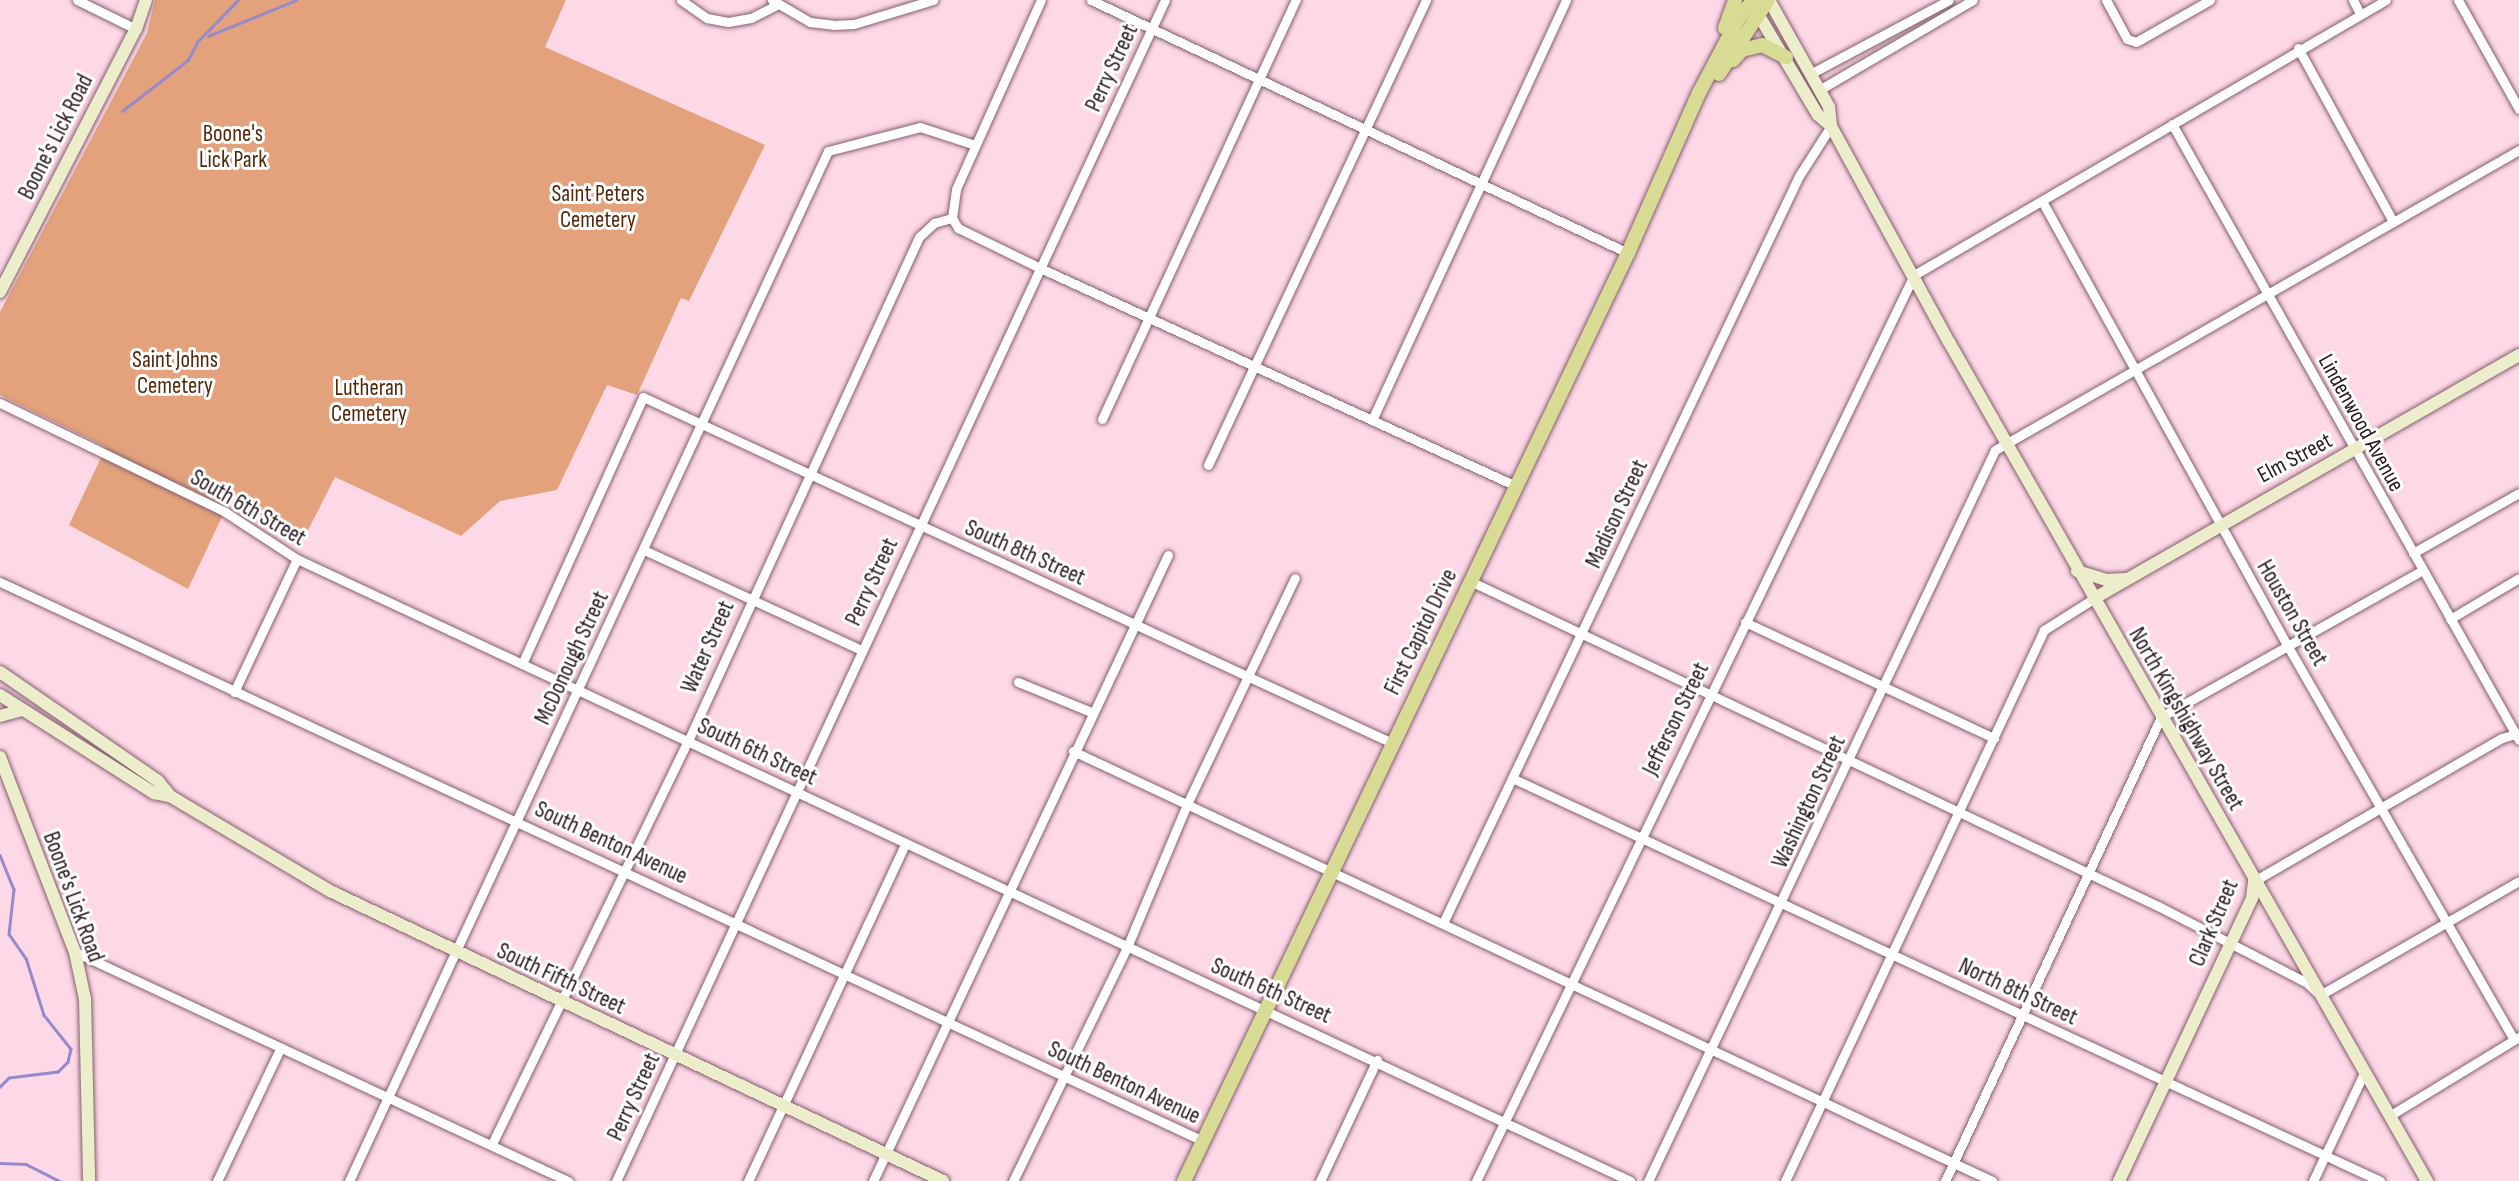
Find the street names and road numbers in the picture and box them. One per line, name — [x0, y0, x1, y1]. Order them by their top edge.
street label: Perry Street — [1080, 20, 1144, 116]
street label: Boone's Lick Road — [13, 70, 99, 204]
street label: Lindenwood Avenue — [2312, 350, 2410, 496]
street label: Elm Street — [2253, 427, 2337, 489]
street label: Madison Street — [1580, 456, 1654, 572]
street label: South 6th Street — [185, 464, 311, 552]
street label: South 8th Street — [961, 514, 1089, 592]
street label: Perry Street — [840, 534, 904, 630]
street label: Houston Street — [2251, 555, 2333, 671]
street label: First Capitol Drive — [1379, 565, 1463, 699]
street label: McDonough Street — [529, 587, 615, 729]
street label: Water Street — [675, 597, 741, 697]
street label: North Kingshighway Street — [2123, 623, 2249, 815]
street label: Jefferson Street — [1637, 658, 1715, 780]
street label: South 6th Street — [693, 712, 821, 792]
street label: Washington Street — [1766, 731, 1852, 873]
street label: South Benton Avenue — [530, 796, 692, 890]
street label: Boone's Lick Road — [37, 828, 109, 966]
street label: Clark Street — [2183, 875, 2245, 971]
street label: South Fifth Street — [492, 937, 630, 1021]
street label: South 6th Street — [1207, 952, 1335, 1030]
street label: North 8th Street — [1954, 952, 2082, 1032]
street label: South Benton Avenue — [1043, 1036, 1205, 1130]
street label: Perry Street — [602, 1049, 666, 1145]

